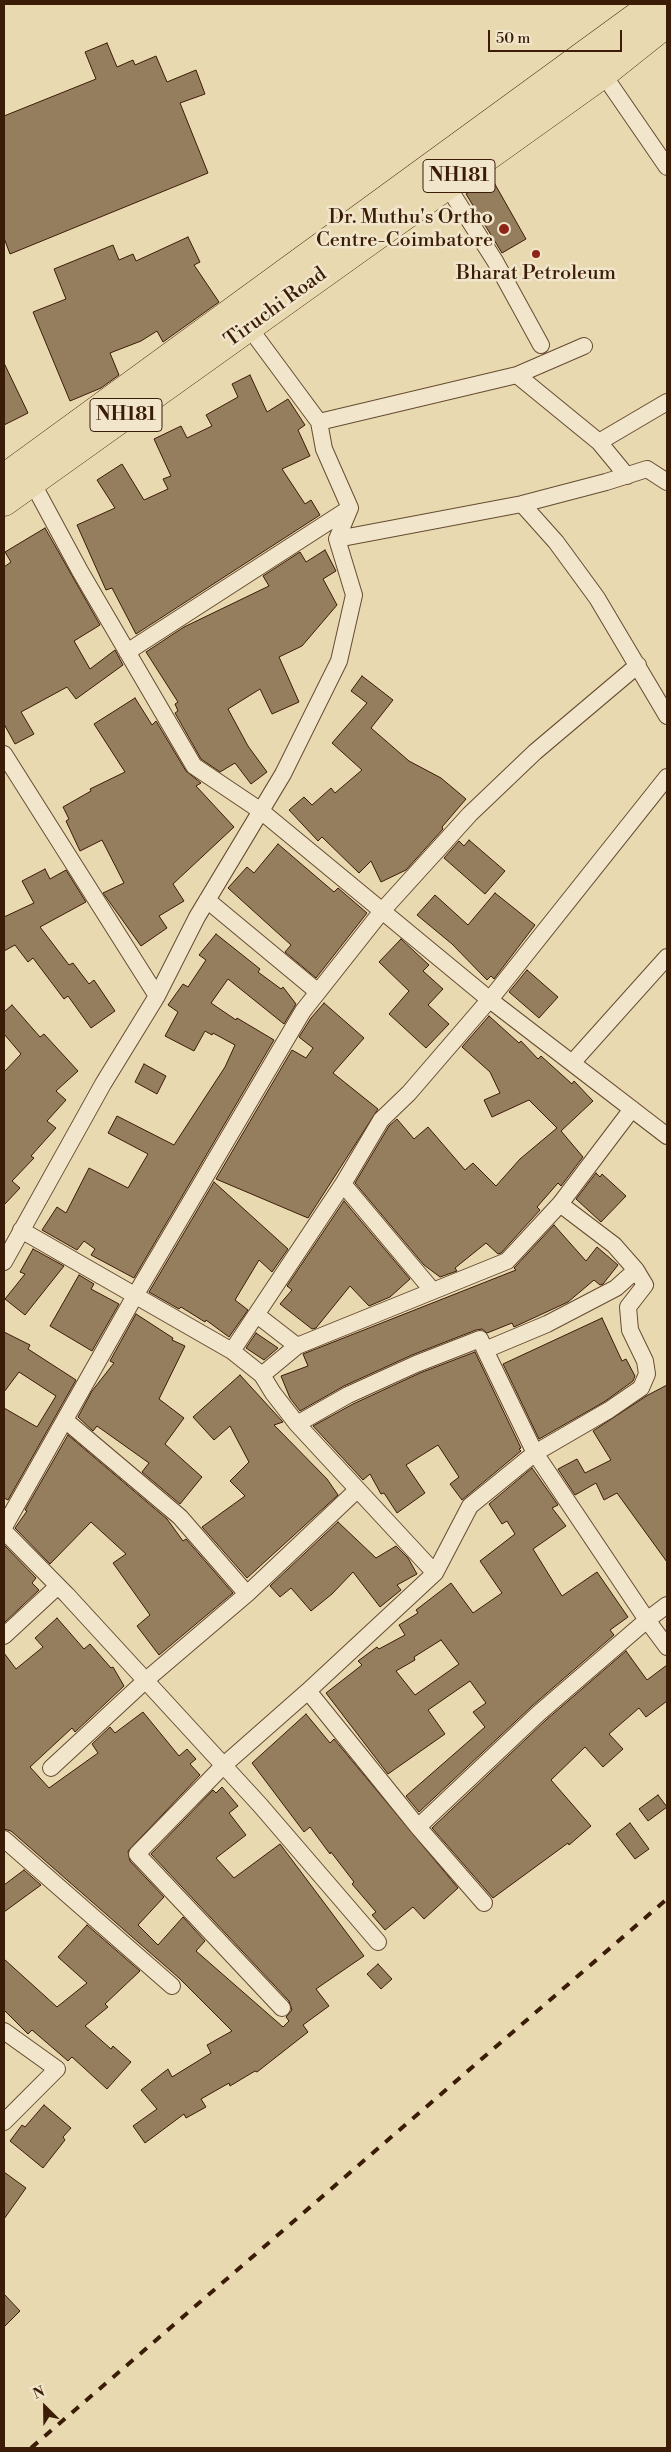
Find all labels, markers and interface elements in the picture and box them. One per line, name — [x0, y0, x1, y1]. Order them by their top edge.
scale bar — [491, 20, 625, 52]
text: 50 m — [496, 29, 530, 48]
road number: NH181 — [423, 160, 495, 192]
place label: Dr. Muthu's Ortho Centre-Coimbatore — [316, 206, 493, 253]
marker: Dr. Muthu's Ortho Centre-Coimbatore — [497, 222, 511, 236]
marker: Bharat Petroleum — [530, 248, 542, 260]
place label: Bharat Petroleum — [456, 262, 616, 286]
street label: Tiruchi Road — [220, 263, 332, 353]
road number: NH181 — [90, 398, 162, 432]
north arrow — [20, 2382, 70, 2432]
text: N — [31, 2383, 48, 2404]

